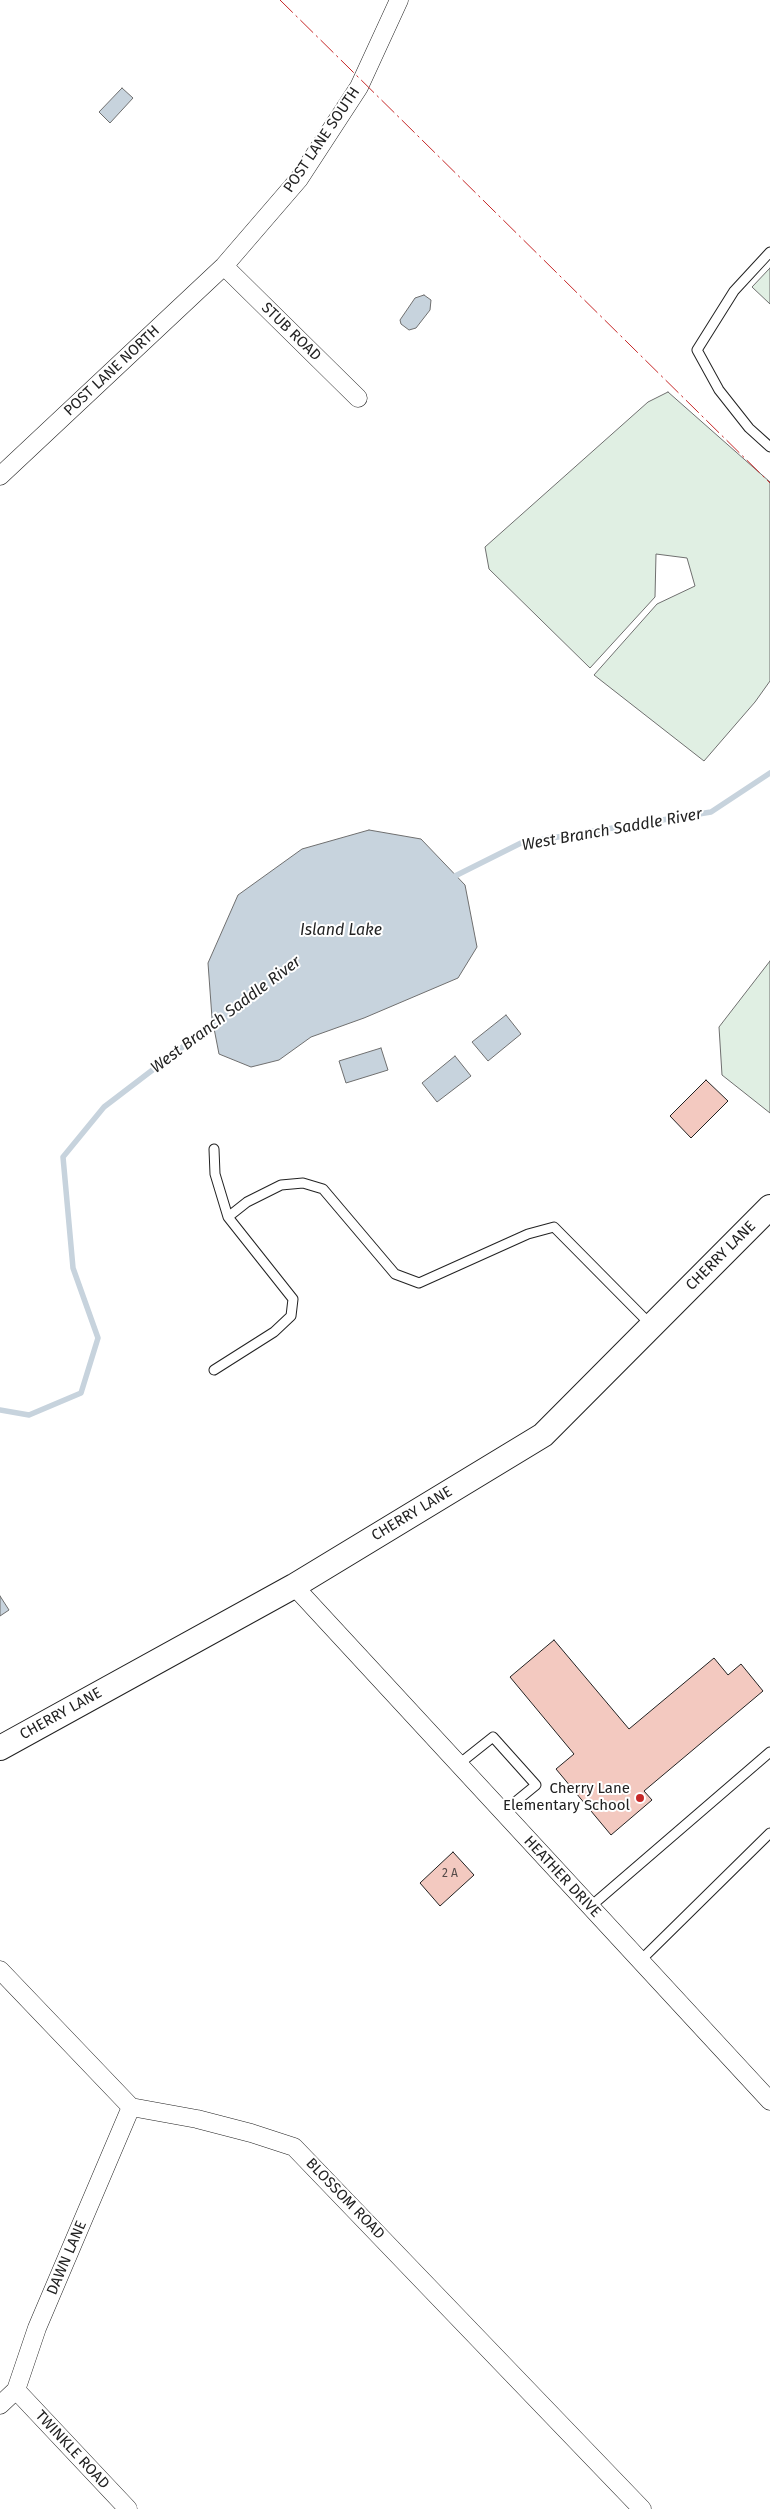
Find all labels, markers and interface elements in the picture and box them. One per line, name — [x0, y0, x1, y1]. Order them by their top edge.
street label: POST LANE SOUTH — [280, 84, 364, 196]
street label: STUB ROAD — [257, 299, 325, 365]
street label: POST LANE NORTH — [60, 322, 164, 420]
water label: West Branch Saddle River — [520, 805, 704, 855]
water label: Island Lake — [300, 921, 382, 941]
water label: West Branch Saddle River — [147, 952, 305, 1078]
street label: CHERRY LANE — [682, 1217, 760, 1295]
street label: CHERRY LANE — [368, 1483, 456, 1545]
street label: CHERRY LANE — [17, 1684, 105, 1744]
place label: Cherry Lane Elementary School — [503, 1780, 630, 1815]
marker: Cherry Lane Elementary School — [634, 1792, 646, 1804]
street label: HEATHER DRIVE — [520, 1833, 604, 1921]
house number: 2 A — [442, 1867, 458, 1881]
street label: BLOSSOM ROAD — [302, 2155, 388, 2243]
street label: DAWN LANE — [43, 2218, 91, 2298]
street label: TWINKLE ROAD — [31, 2407, 113, 2493]

